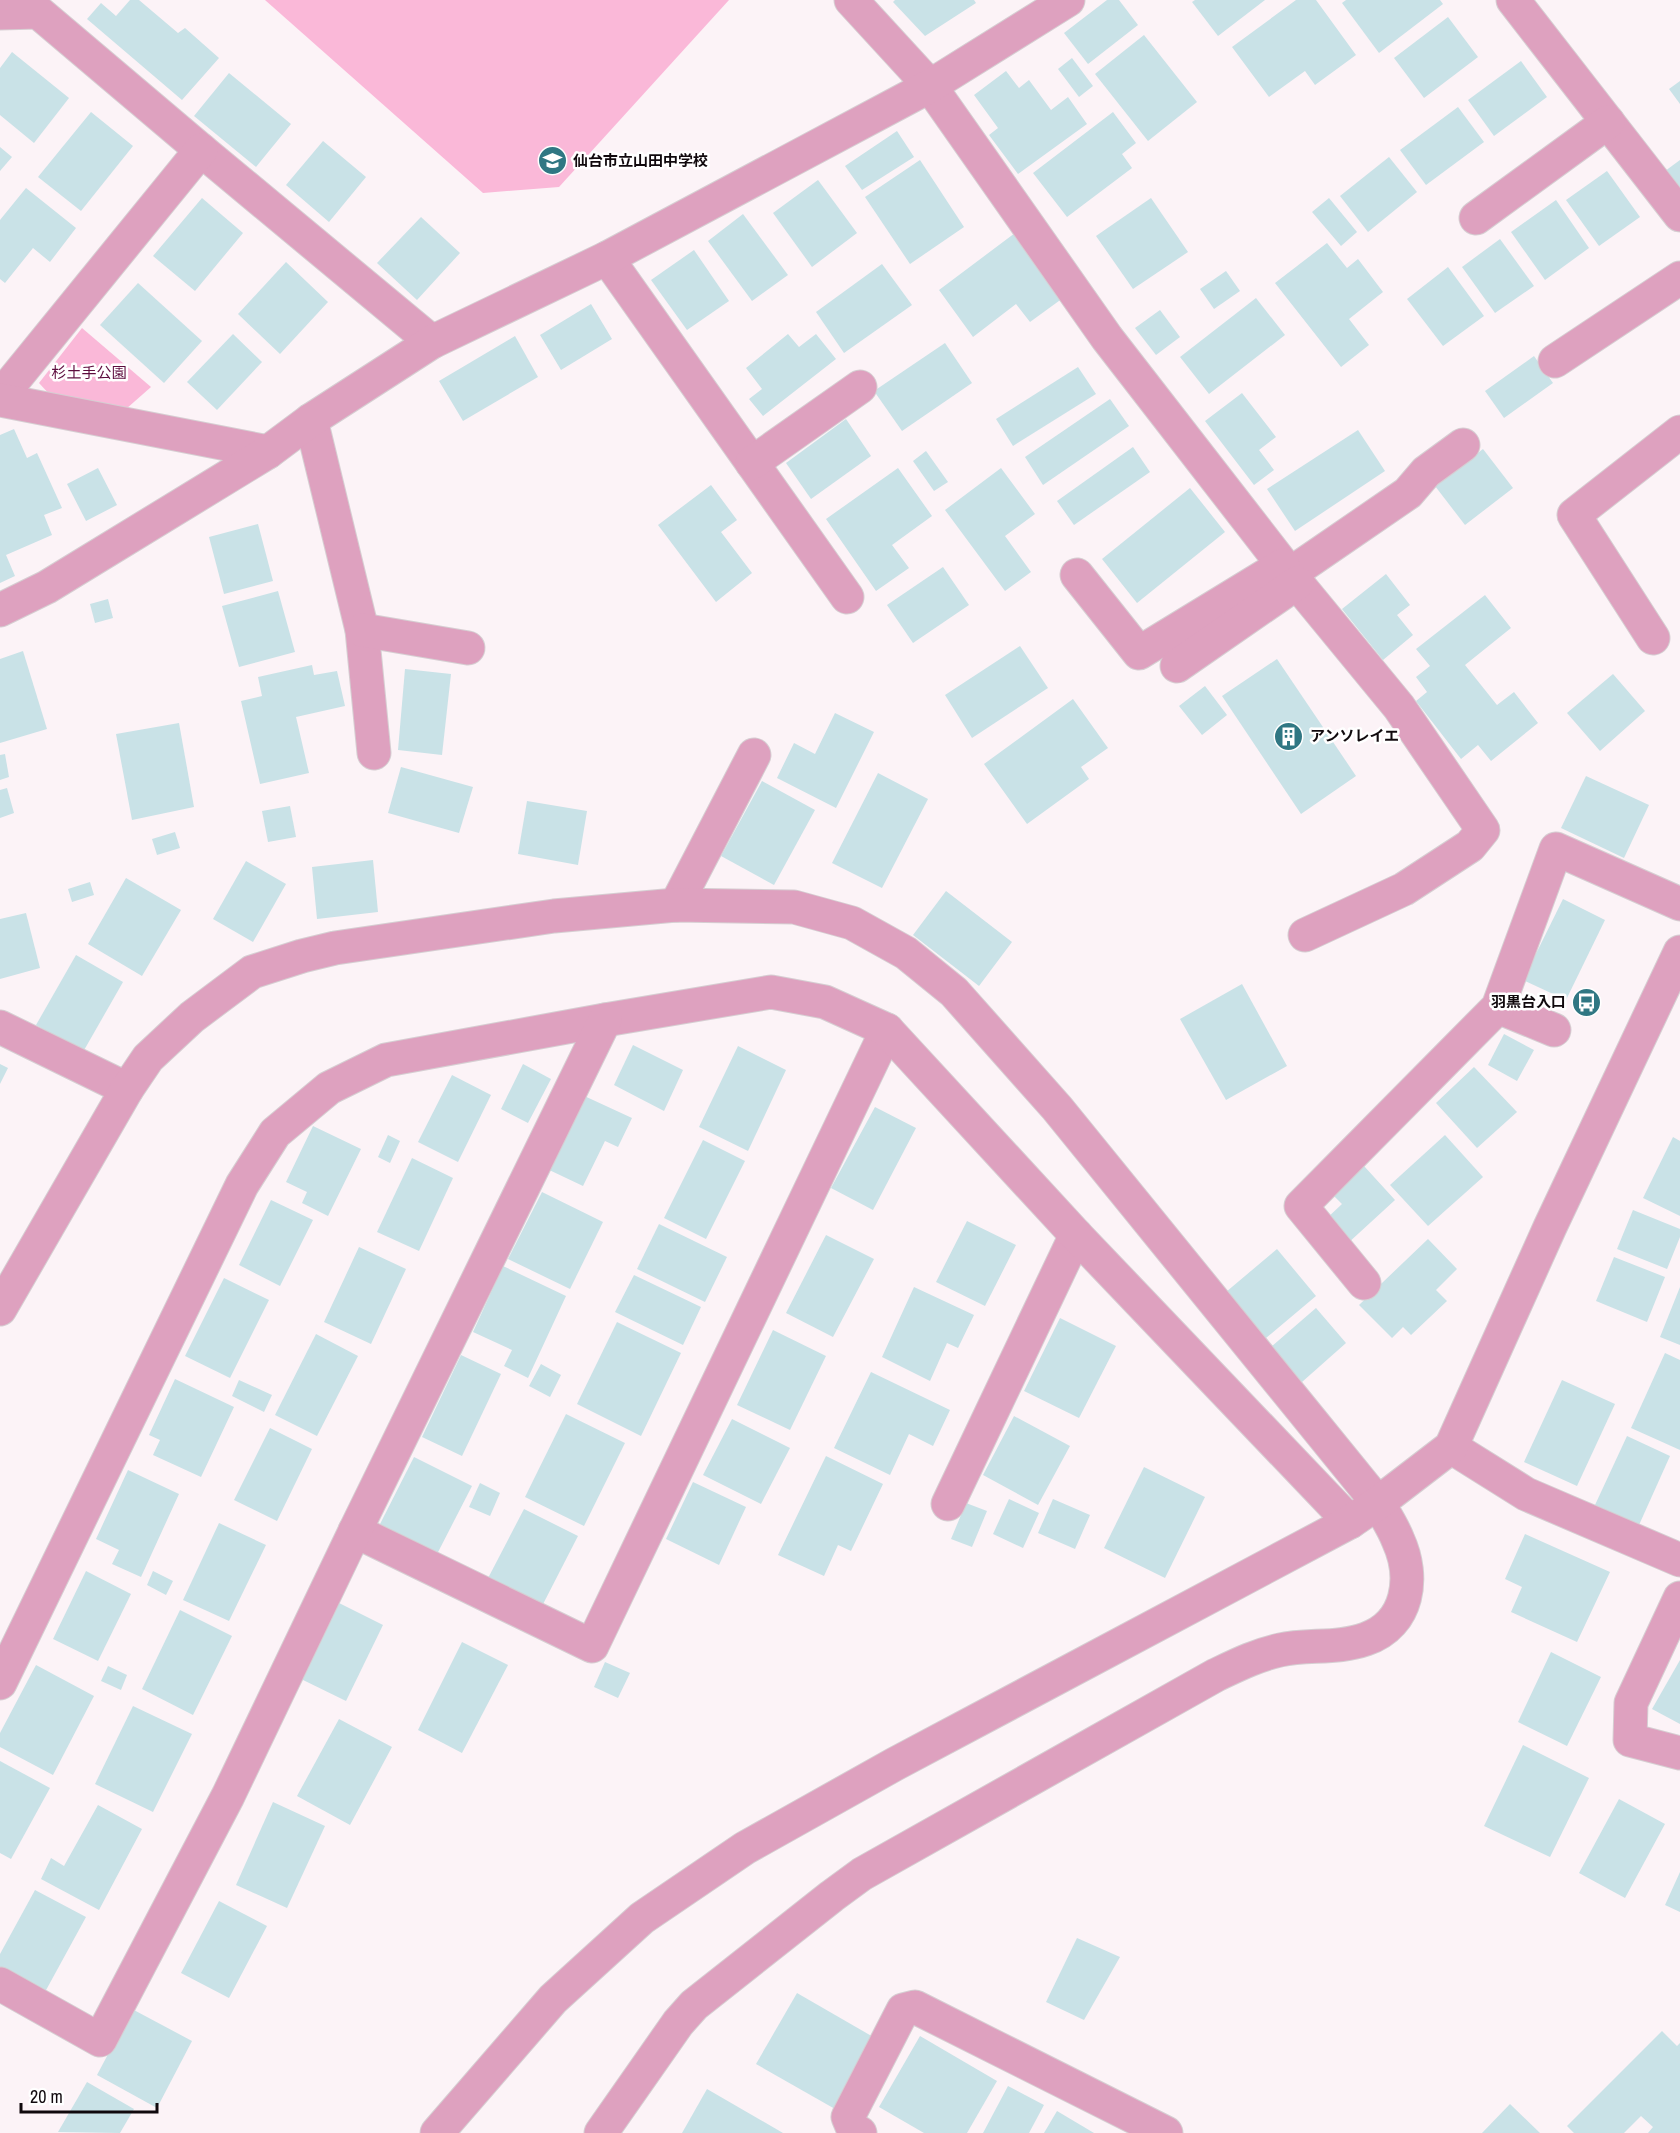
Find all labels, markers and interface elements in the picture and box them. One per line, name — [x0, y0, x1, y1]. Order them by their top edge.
school or university icon: 仙台市立山田中学校 — [536, 145, 568, 177]
place label: 仙台市立山田中学校 — [573, 150, 708, 171]
park label: 杉土手公園 — [51, 362, 127, 383]
building icon: アンソレイエ — [1273, 720, 1305, 752]
place label: アンソレイエ — [1310, 725, 1399, 746]
bus stop icon: 羽黒台入口 — [1571, 986, 1603, 1018]
place label: 羽黒台入口 — [1491, 991, 1566, 1012]
scale bar — [21, 2076, 158, 2114]
text: 20 m — [30, 2084, 63, 2109]

